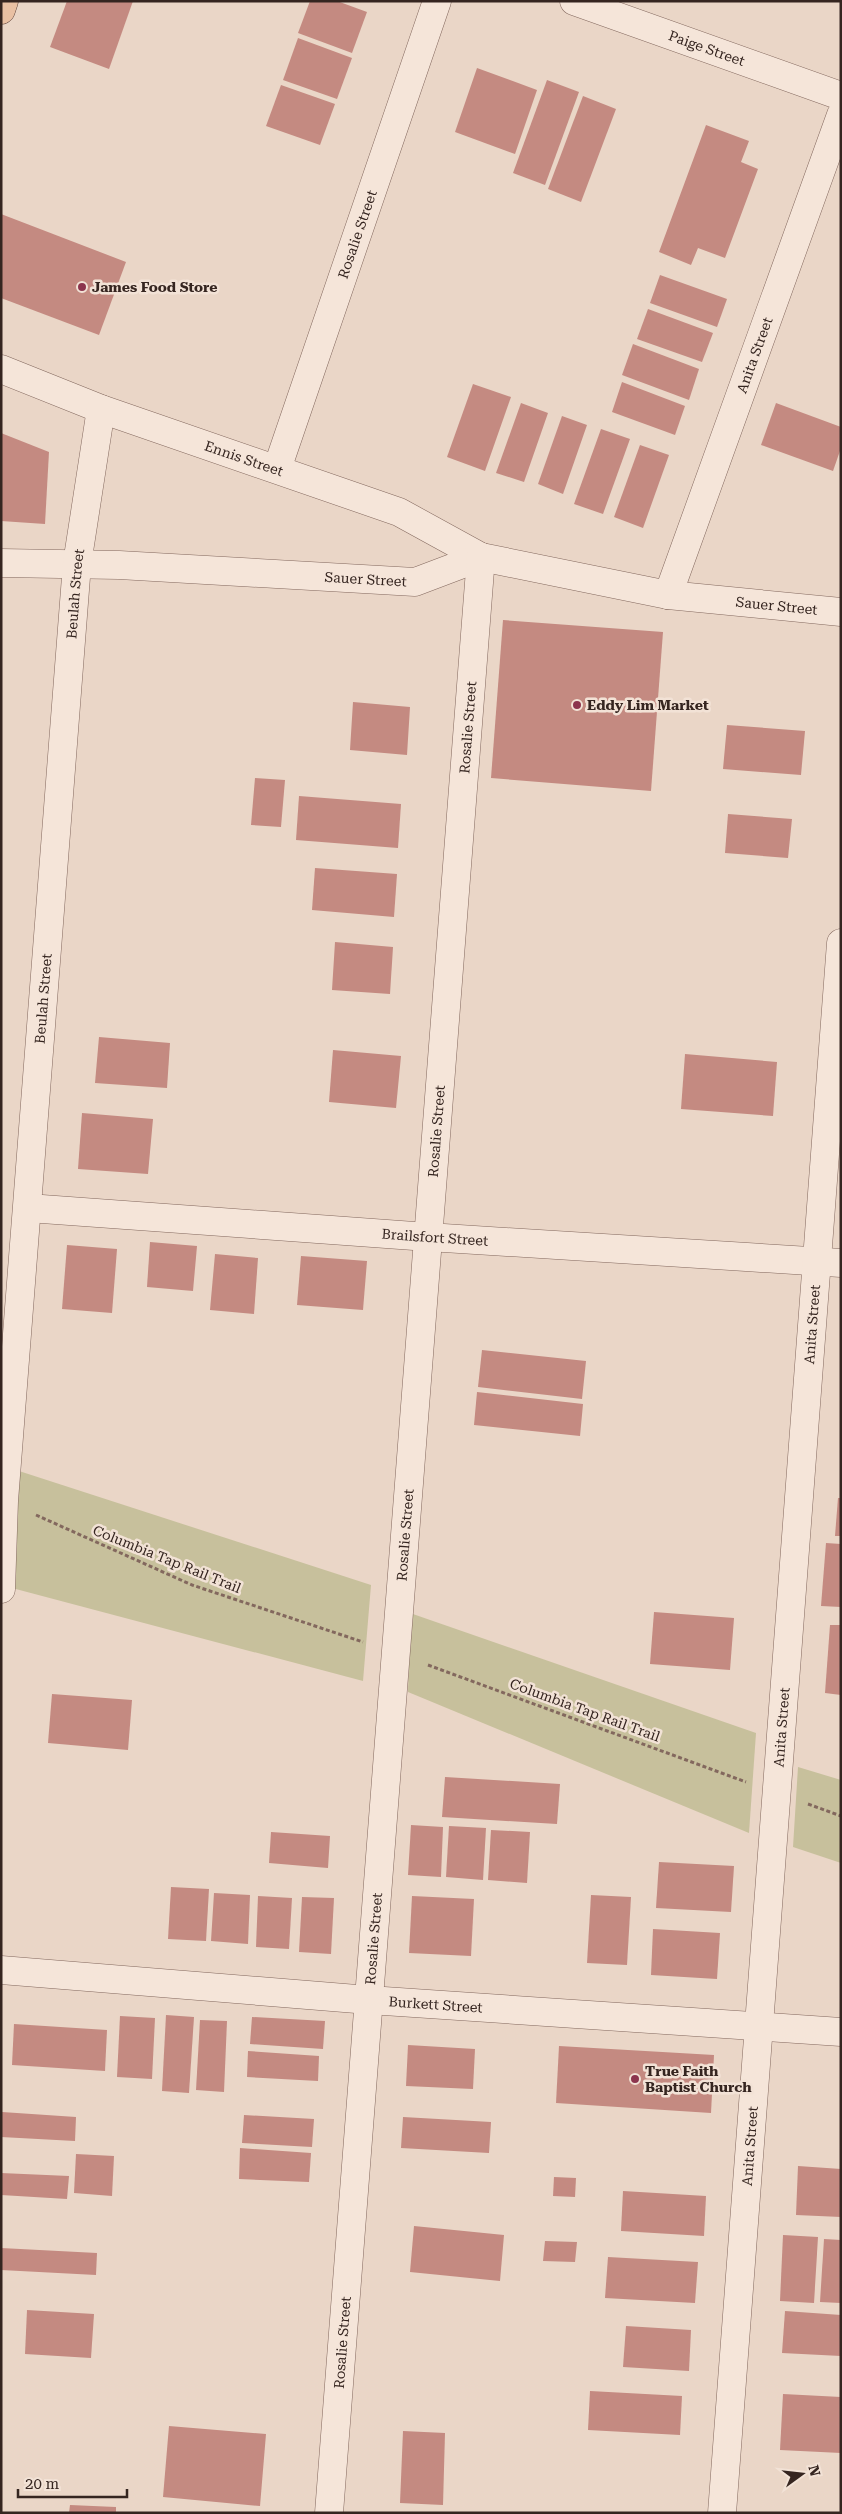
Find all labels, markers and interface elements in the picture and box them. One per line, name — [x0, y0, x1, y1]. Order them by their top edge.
street label: Paige Street — [667, 27, 747, 69]
street label: Rosalie Street — [335, 188, 380, 281]
place label: James Food Store — [92, 279, 218, 295]
marker: James Food Store — [76, 281, 88, 293]
street label: Anita Street — [733, 315, 776, 395]
street label: Ennis Street — [203, 437, 285, 479]
street label: Beulah Street — [63, 548, 87, 640]
street label: Sauer Street — [324, 569, 407, 590]
street label: Sauer Street — [735, 594, 818, 618]
street label: Rosalie Street — [456, 681, 479, 774]
place label: Eddy Lim Market — [587, 697, 709, 713]
marker: Eddy Lim Market — [571, 699, 583, 711]
street label: Beulah Street — [32, 953, 55, 1044]
street label: Rosalie Street — [425, 1084, 448, 1178]
street label: Brailsfort Street — [381, 1226, 489, 1249]
street label: Anita Street — [801, 1284, 823, 1365]
street label: Rosalie Street — [393, 1488, 417, 1582]
street label: Columbia Tap Rail Trail — [91, 1522, 244, 1596]
street label: Columbia Tap Rail Trail — [508, 1675, 663, 1745]
street label: Anita Street — [771, 1687, 793, 1768]
street label: Rosalie Street — [362, 1892, 385, 1985]
street label: Burkett Street — [388, 1993, 483, 2016]
place label: True Faith Baptist Church — [645, 2063, 752, 2095]
marker: True Faith Baptist Church — [629, 2073, 641, 2085]
street label: Anita Street — [739, 2106, 761, 2186]
street label: Rosalie Street — [331, 2296, 354, 2389]
north arrow — [777, 2449, 827, 2499]
text: N — [805, 2463, 824, 2478]
scale bar — [18, 2466, 126, 2498]
text: 20 m — [25, 2475, 60, 2493]

